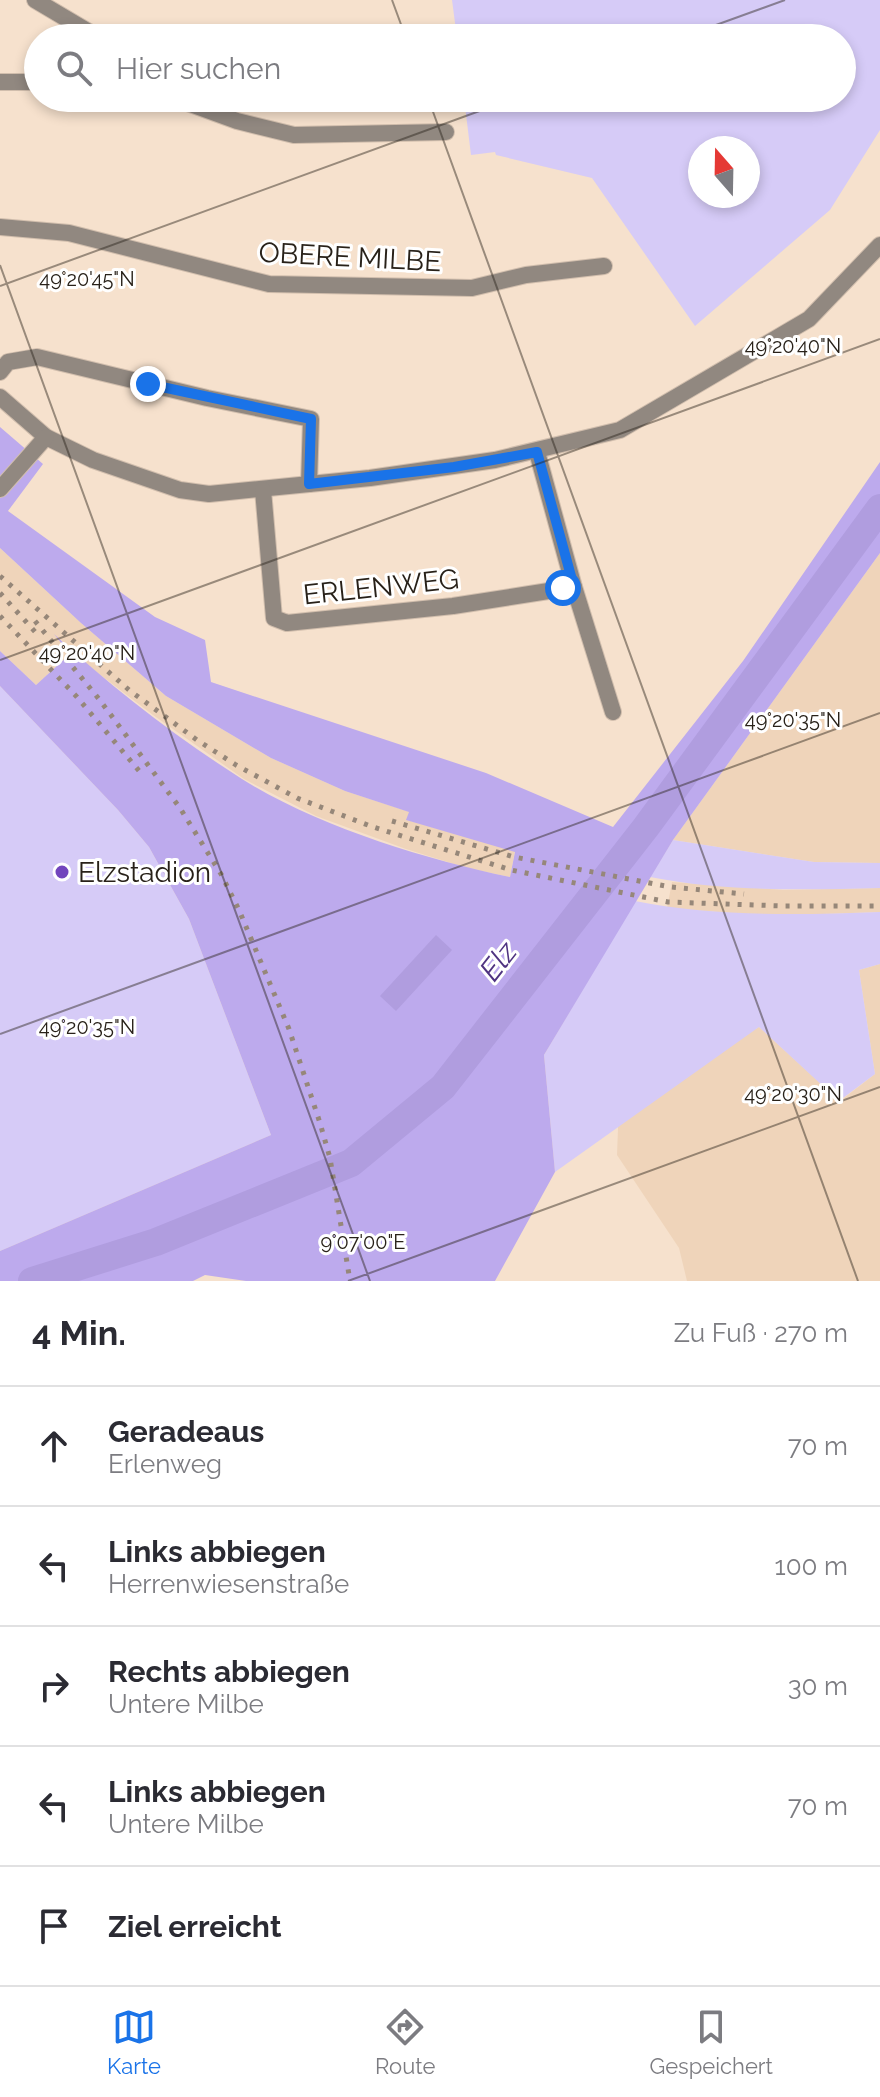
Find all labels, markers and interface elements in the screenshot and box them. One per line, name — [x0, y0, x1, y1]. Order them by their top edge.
search box — [24, 24, 856, 112]
icon: search — [52, 46, 96, 90]
text: Hier suchen — [116, 51, 281, 86]
north arrow — [688, 136, 760, 208]
street label: OBERE MILBE — [258, 236, 442, 278]
text: 49°20'45"N — [39, 267, 135, 291]
text: 49°20'40"N — [745, 334, 841, 358]
route end — [130, 366, 166, 402]
street label: ERLENWEG — [302, 562, 460, 612]
route start — [545, 570, 581, 606]
text: 49°20'40"N — [39, 641, 135, 665]
text: 49°20'35"N — [745, 708, 841, 732]
place label: Elzstadion — [78, 856, 211, 889]
marker: Elzstadion — [53, 863, 71, 881]
water label: Elz — [472, 934, 525, 987]
text: 49°20'35"N — [39, 1015, 135, 1039]
text: 49°20'30"N — [744, 1082, 842, 1106]
text: 9°07'00"E — [320, 1230, 406, 1254]
text: 4 Min. — [32, 1313, 126, 1353]
text: Zu Fuß · 270 m — [674, 1318, 848, 1348]
text: Geradeaus — [108, 1414, 264, 1449]
icon: ahead — [32, 1424, 76, 1468]
text: 70 m — [788, 1431, 848, 1461]
text: Erlenweg — [108, 1449, 222, 1479]
text: Links abbiegen — [108, 1534, 326, 1569]
icon: left — [32, 1544, 76, 1588]
text: 100 m — [775, 1551, 848, 1581]
text: Herrenwiesenstraße — [108, 1569, 349, 1599]
text: Rechts abbiegen — [108, 1654, 350, 1689]
icon: right — [32, 1664, 76, 1708]
text: 30 m — [788, 1671, 848, 1701]
text: Untere Milbe — [108, 1689, 264, 1719]
text: Links abbiegen — [108, 1774, 326, 1809]
icon: left — [32, 1784, 76, 1828]
text: 70 m — [788, 1791, 848, 1821]
text: Untere Milbe — [108, 1809, 264, 1839]
icon: arrive — [32, 1904, 76, 1948]
text: Ziel erreicht — [108, 1909, 281, 1944]
tab: Karte — [107, 2005, 161, 2079]
tab: Route — [375, 2005, 435, 2079]
tab: Gespeichert — [649, 2005, 773, 2079]

